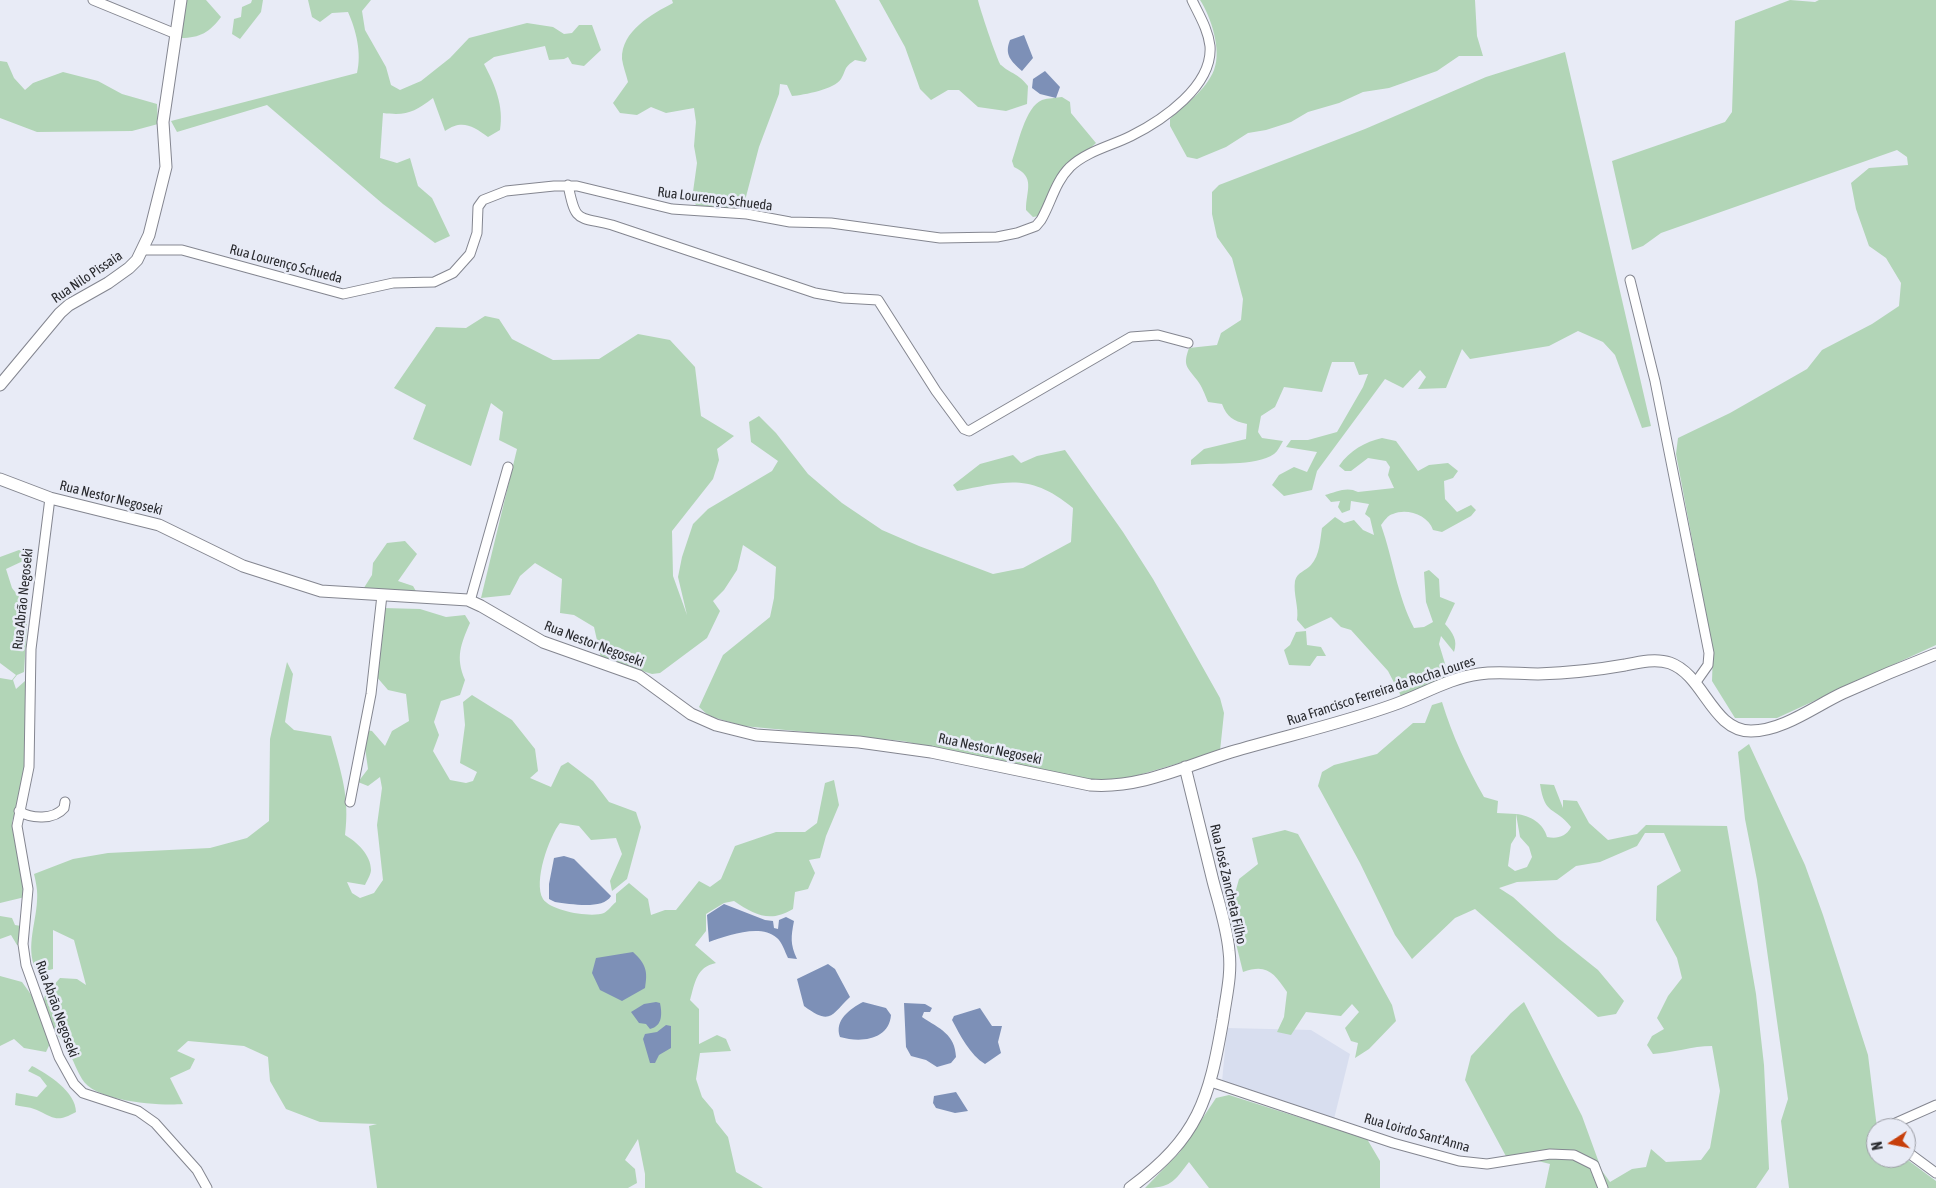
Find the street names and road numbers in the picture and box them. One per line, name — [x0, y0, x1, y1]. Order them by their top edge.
street label: Rua Lourenço Schueda — [656, 184, 774, 214]
street label: Rua Lourenço Schueda — [228, 241, 344, 287]
street label: Rua Nilo Pissaia — [48, 247, 126, 307]
street label: Rua Nestor Negoseki — [58, 477, 164, 519]
street label: Rua Abrão Negoseki — [9, 548, 37, 650]
street label: Rua Nestor Negoseki — [542, 617, 646, 671]
street label: Rua Francisco Ferreira da Rocha Loures — [1285, 653, 1477, 729]
street label: Rua Nestor Negoseki — [937, 730, 1043, 768]
street label: Rua José Zancheta Filho — [1206, 822, 1250, 946]
street label: Rua Abrão Negoseki — [32, 958, 82, 1060]
street label: Rua Loirdo Sant'Anna — [1362, 1110, 1472, 1156]

